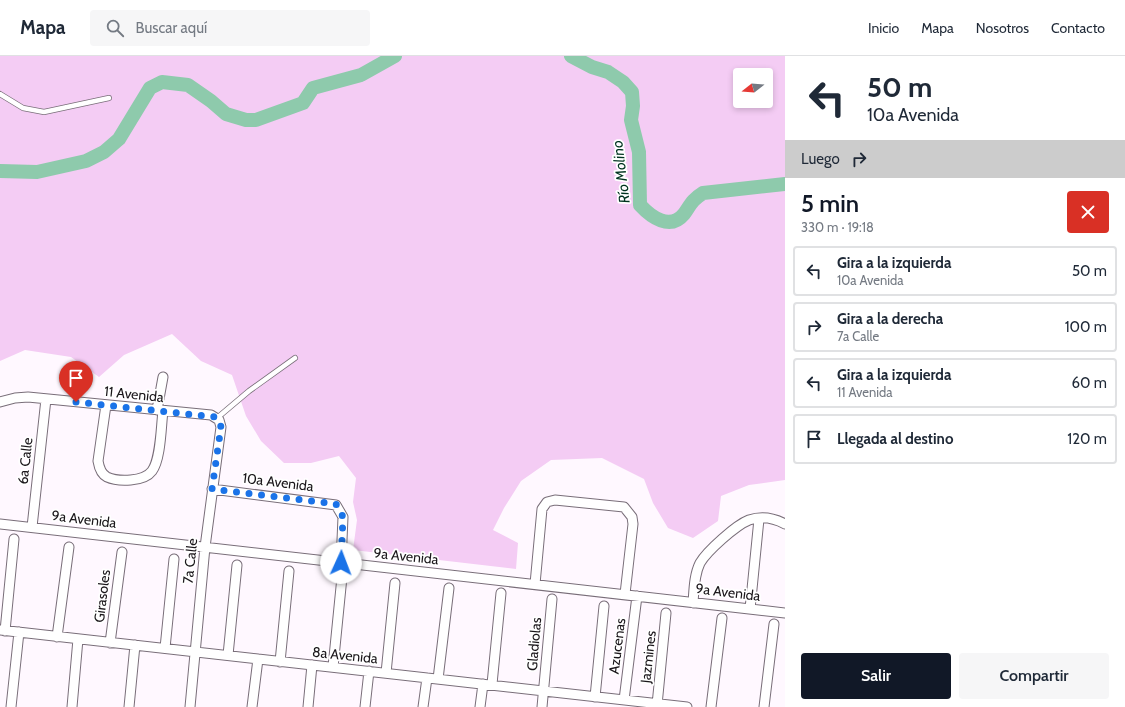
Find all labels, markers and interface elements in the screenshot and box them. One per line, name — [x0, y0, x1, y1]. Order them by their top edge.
search box — [90, 10, 370, 46]
text: Mapa — [20, 16, 66, 39]
icon: search — [104, 17, 126, 39]
text: Buscar aquí — [136, 19, 207, 37]
text: Inicio — [868, 19, 899, 37]
text: Mapa — [921, 19, 954, 37]
text: Nosotros — [976, 19, 1029, 37]
text: Contacto — [1051, 19, 1105, 37]
north arrow — [733, 68, 773, 108]
map controls — [733, 68, 773, 108]
text: 50 m — [867, 70, 932, 104]
icon: left — [801, 72, 853, 124]
text: 10a Avenida — [867, 104, 959, 126]
water label: Río Molino — [608, 139, 634, 205]
icon: right — [848, 148, 870, 170]
text: Luego — [801, 150, 840, 168]
text: 5 min — [801, 189, 859, 218]
button: close — [1067, 191, 1109, 233]
text: 330 m · 19:18 — [801, 219, 874, 235]
text: Gira a la izquierda — [837, 254, 951, 272]
icon: left — [803, 260, 825, 282]
text: 50 m — [1072, 262, 1107, 280]
text: 10a Avenida — [837, 272, 903, 288]
text: Gira a la derecha — [837, 310, 943, 328]
icon: right — [803, 316, 825, 338]
text: 100 m — [1065, 318, 1107, 336]
text: 7a Calle — [837, 328, 879, 344]
pin — [59, 361, 93, 402]
text: Gira a la izquierda — [837, 366, 951, 384]
icon: arrive — [65, 367, 87, 389]
icon: left — [803, 372, 825, 394]
text: 60 m — [1071, 374, 1107, 392]
street label: 11 Avenida — [103, 382, 165, 406]
text: 11 Avenida — [837, 384, 892, 400]
icon: arrive — [803, 428, 825, 450]
text: Llegada al destino — [837, 430, 953, 448]
text: 120 m — [1067, 430, 1107, 448]
street label: 6a Calle — [14, 437, 36, 485]
street label: 10a Avenida — [241, 469, 315, 495]
street label: 9a Avenida — [51, 506, 118, 532]
street label: 7a Calle — [179, 537, 201, 585]
position arrow — [320, 542, 362, 584]
street label: 9a Avenida — [373, 544, 440, 568]
street label: Girasoles — [90, 568, 114, 623]
street label: 9a Avenida — [695, 579, 762, 605]
street label: Gladiolas — [523, 616, 545, 671]
street label: Azucenas — [605, 617, 629, 675]
street label: Jazmines — [636, 630, 660, 685]
street label: 8a Avenida — [311, 643, 379, 667]
button: Salir — [801, 653, 951, 699]
button: Compartir — [959, 653, 1109, 699]

